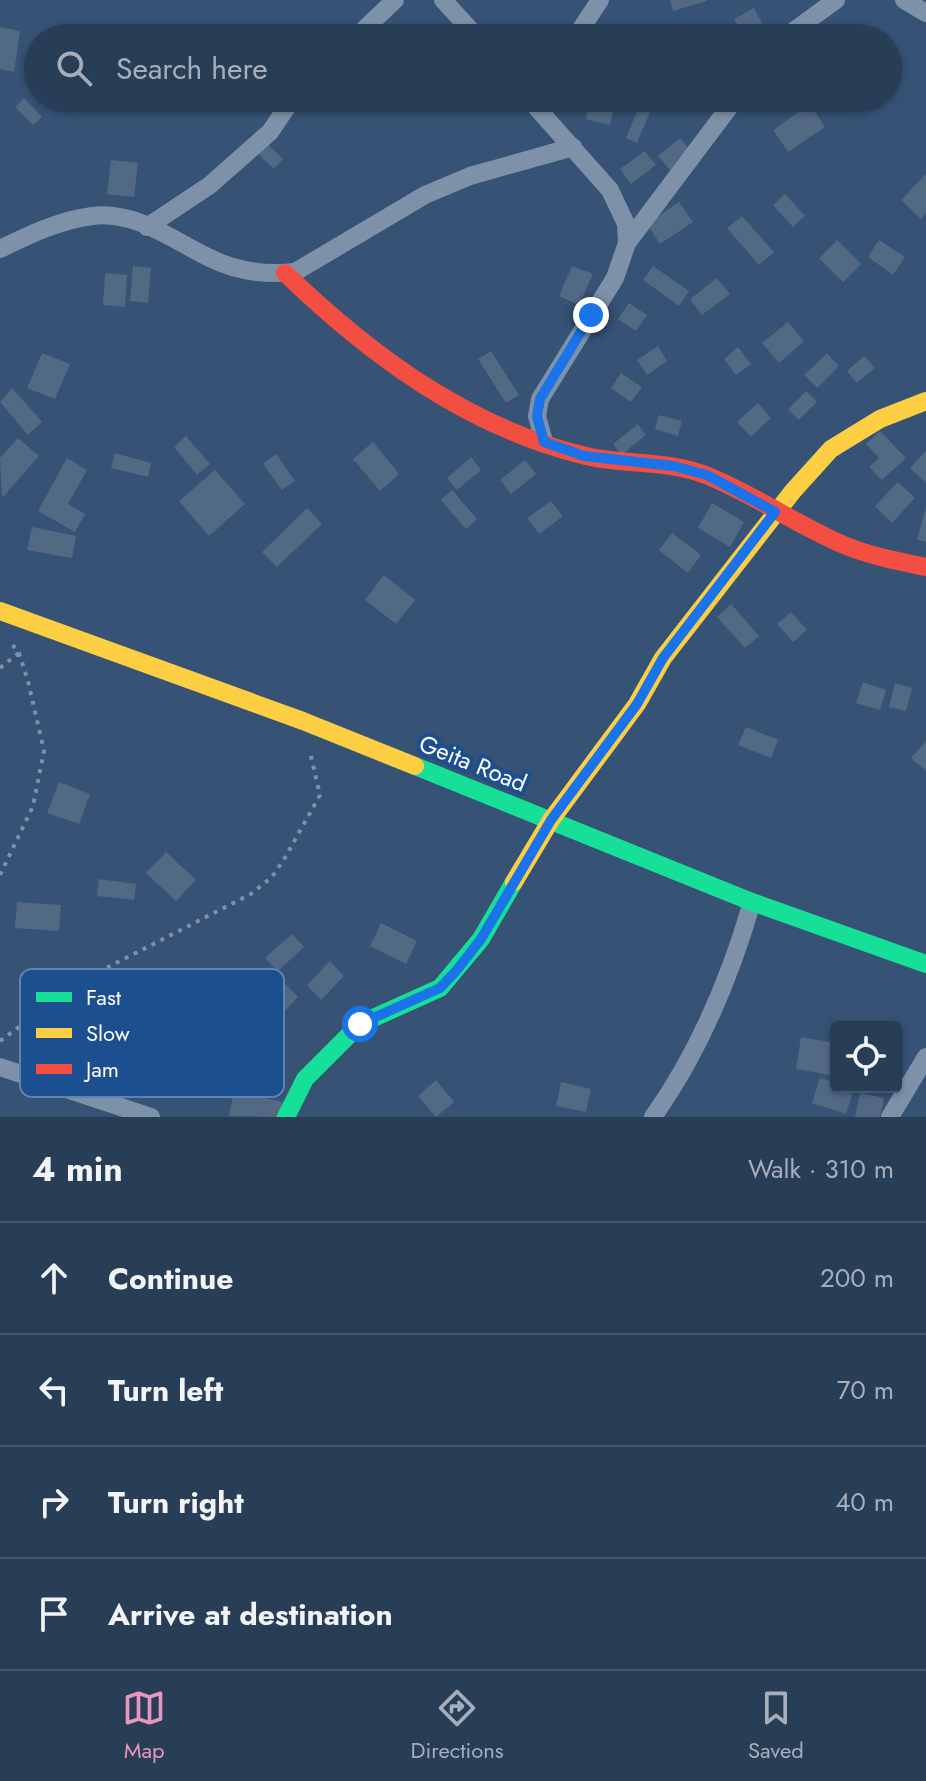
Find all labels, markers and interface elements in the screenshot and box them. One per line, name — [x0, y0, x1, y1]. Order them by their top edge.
search box — [24, 24, 902, 112]
icon: search — [52, 46, 96, 90]
text: Search here — [116, 47, 268, 90]
route end — [573, 297, 609, 333]
street label: Geita Road — [414, 726, 532, 800]
legend — [20, 969, 284, 1097]
text: Fast — [86, 981, 122, 1013]
route start — [342, 1006, 378, 1042]
text: Slow — [86, 1017, 130, 1049]
map controls — [830, 1021, 902, 1093]
button: locate — [830, 1021, 902, 1093]
text: Jam — [83, 1053, 119, 1085]
text: 4 min — [32, 1145, 123, 1194]
text: Walk · 310 m — [748, 1150, 894, 1188]
icon: ahead — [32, 1256, 76, 1300]
text: Continue — [108, 1257, 234, 1300]
text: 200 m — [820, 1259, 894, 1297]
icon: left — [32, 1368, 76, 1412]
text: Turn left — [108, 1369, 223, 1412]
text: 70 m — [837, 1371, 894, 1409]
icon: right — [32, 1480, 76, 1524]
text: Turn right — [108, 1481, 244, 1524]
text: 40 m — [835, 1483, 894, 1521]
icon: arrive — [32, 1592, 76, 1636]
text: Arrive at destination — [108, 1593, 393, 1636]
tab: Map — [122, 1686, 166, 1766]
tab: Directions — [411, 1686, 504, 1766]
tab: Saved — [748, 1686, 804, 1766]

